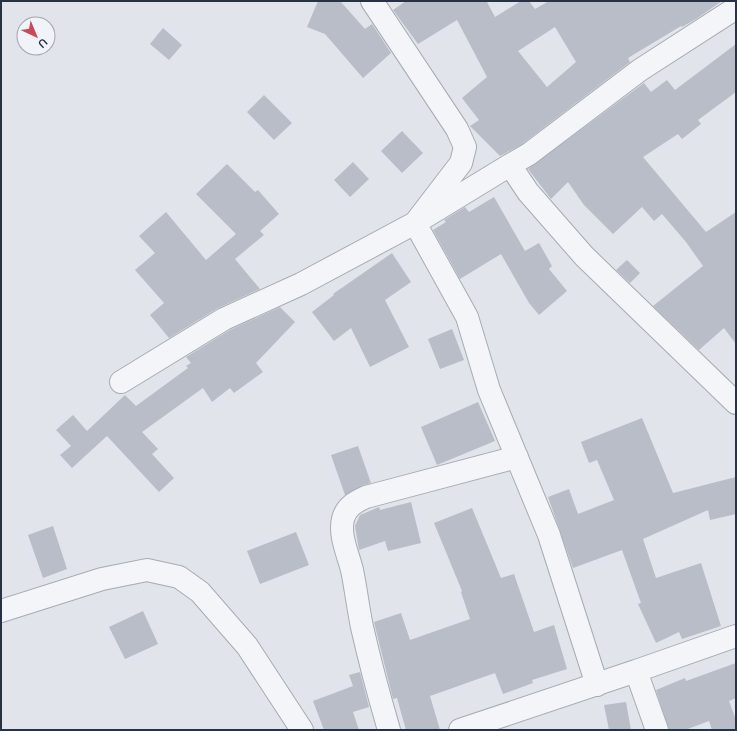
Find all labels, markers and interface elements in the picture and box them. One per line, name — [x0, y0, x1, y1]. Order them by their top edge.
north arrow — [16, 16, 56, 56]
text: U — [35, 35, 51, 51]

